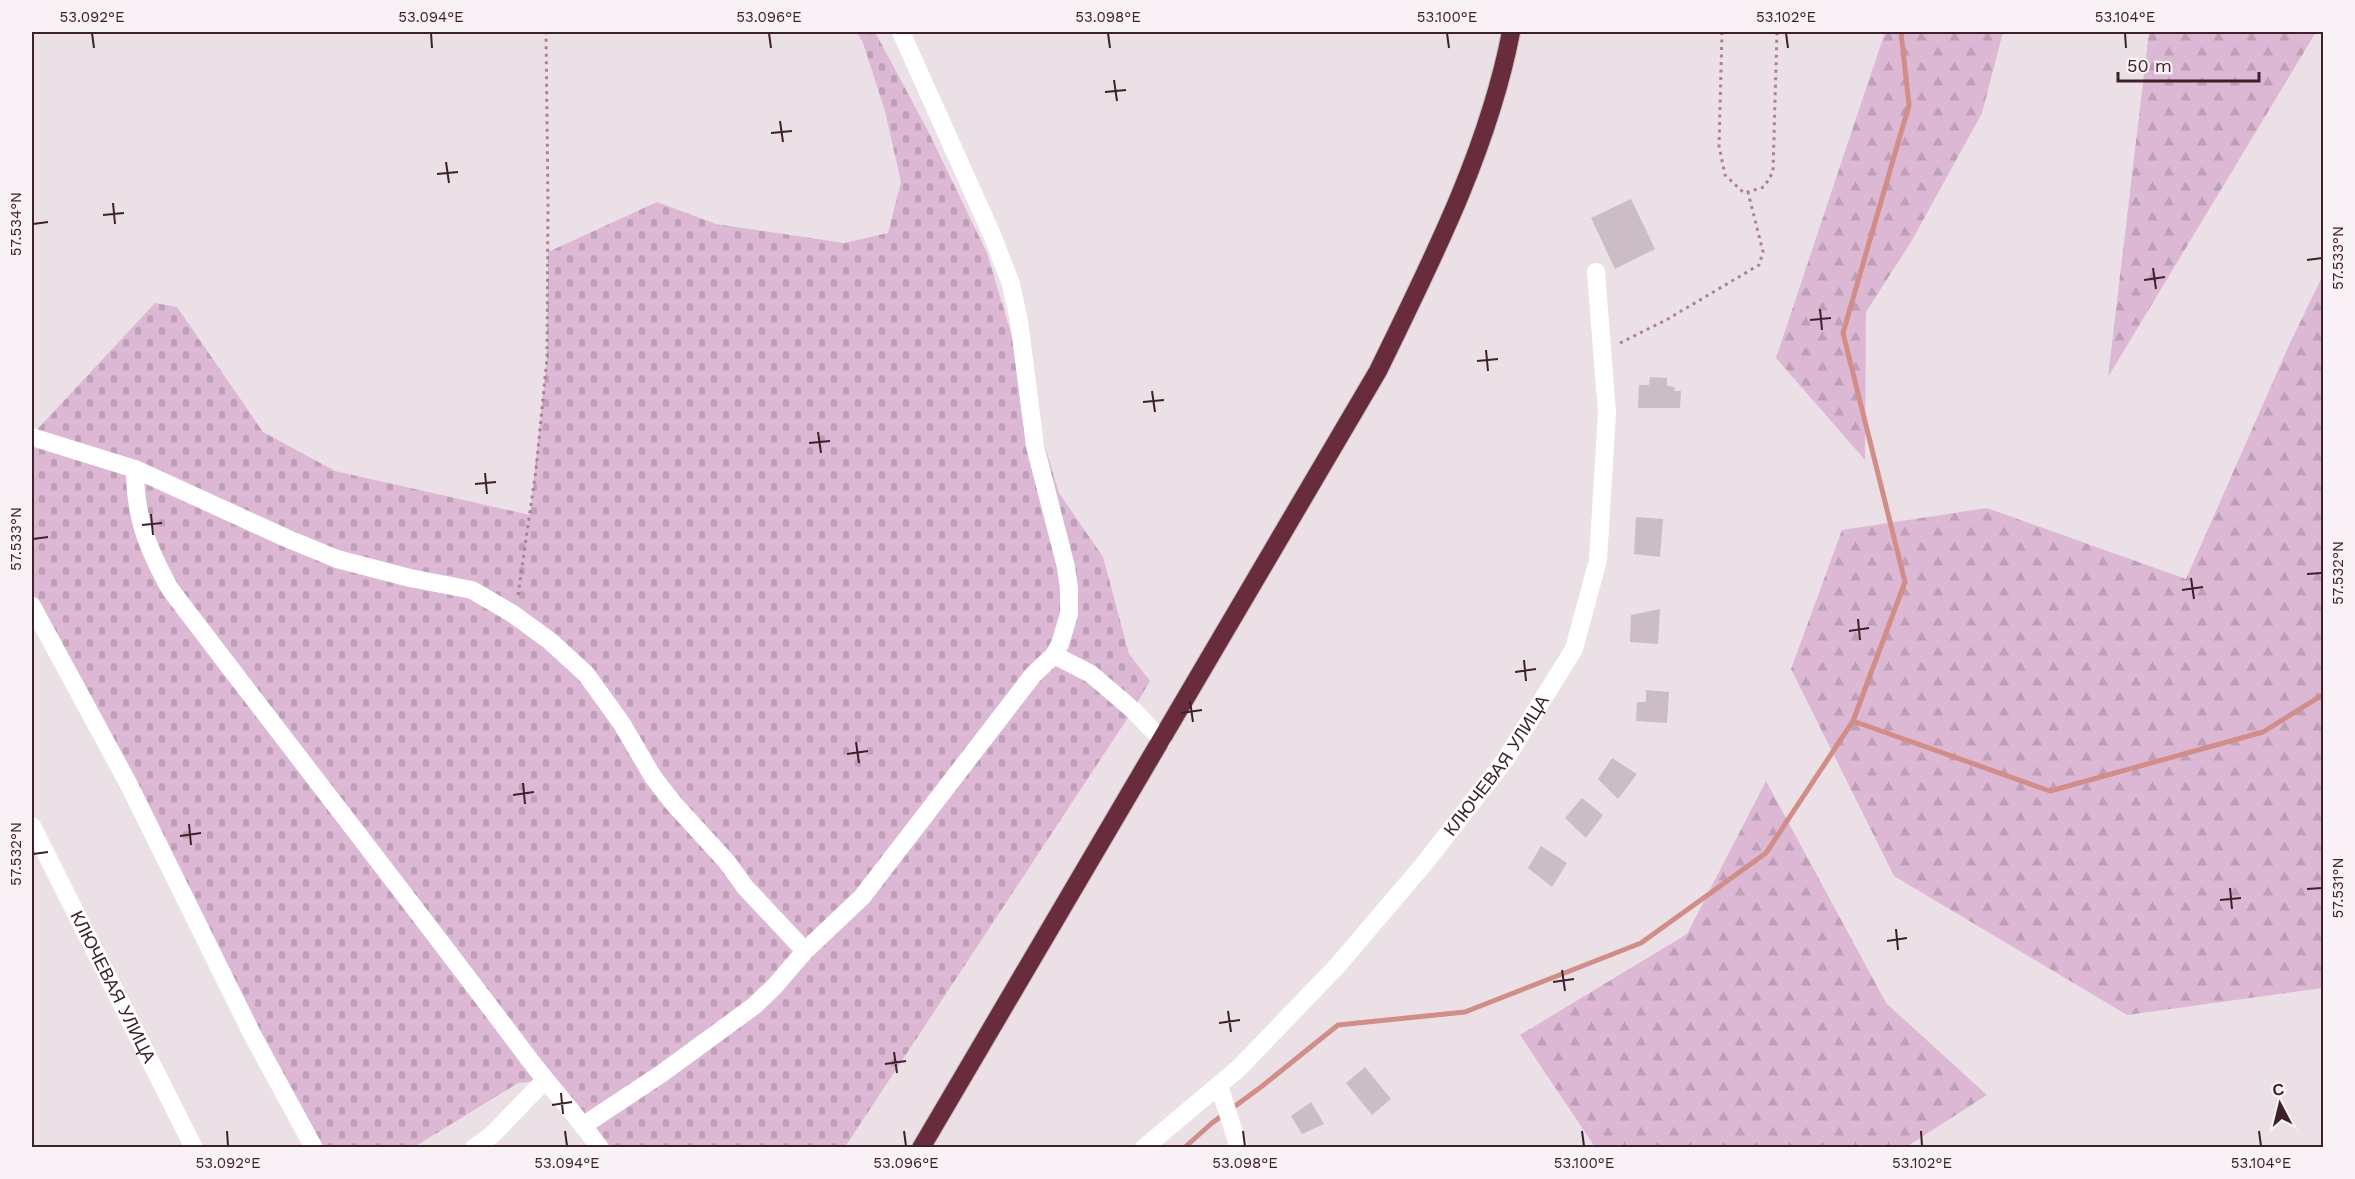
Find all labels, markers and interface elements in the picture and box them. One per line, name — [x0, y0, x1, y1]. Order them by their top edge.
text: 53.092°E — [60, 8, 124, 26]
text: 53.094°E — [398, 8, 464, 26]
text: 53.096°E — [736, 8, 802, 26]
text: 53.098°E — [1075, 8, 1141, 26]
text: 53.100°E — [1417, 8, 1477, 26]
text: 53.102°E — [1756, 8, 1816, 26]
text: 53.104°E — [2095, 8, 2155, 26]
scale bar — [2118, 45, 2259, 83]
text: 50 m — [2127, 55, 2172, 76]
text: 57.534°N — [7, 192, 25, 256]
text: 57.533°N — [2329, 226, 2347, 290]
text: 57.533°N — [7, 507, 25, 571]
text: 57.532°N — [2329, 541, 2347, 605]
street label: КЛЮЧЕВАЯ УЛИЦА — [1439, 691, 1553, 840]
text: 57.532°N — [7, 822, 25, 886]
text: 57.531°N — [2329, 858, 2347, 918]
street label: КЛЮЧЕВАЯ УЛИЦА — [66, 907, 160, 1066]
north arrow — [2250, 1074, 2310, 1134]
text: С — [2271, 1079, 2286, 1100]
text: 53.092°E — [196, 1154, 260, 1172]
text: 53.094°E — [534, 1154, 600, 1172]
text: 53.096°E — [873, 1154, 939, 1172]
text: 53.098°E — [1212, 1154, 1278, 1172]
text: 53.100°E — [1554, 1154, 1614, 1172]
text: 53.102°E — [1892, 1154, 1952, 1172]
text: 53.104°E — [2231, 1154, 2291, 1172]

